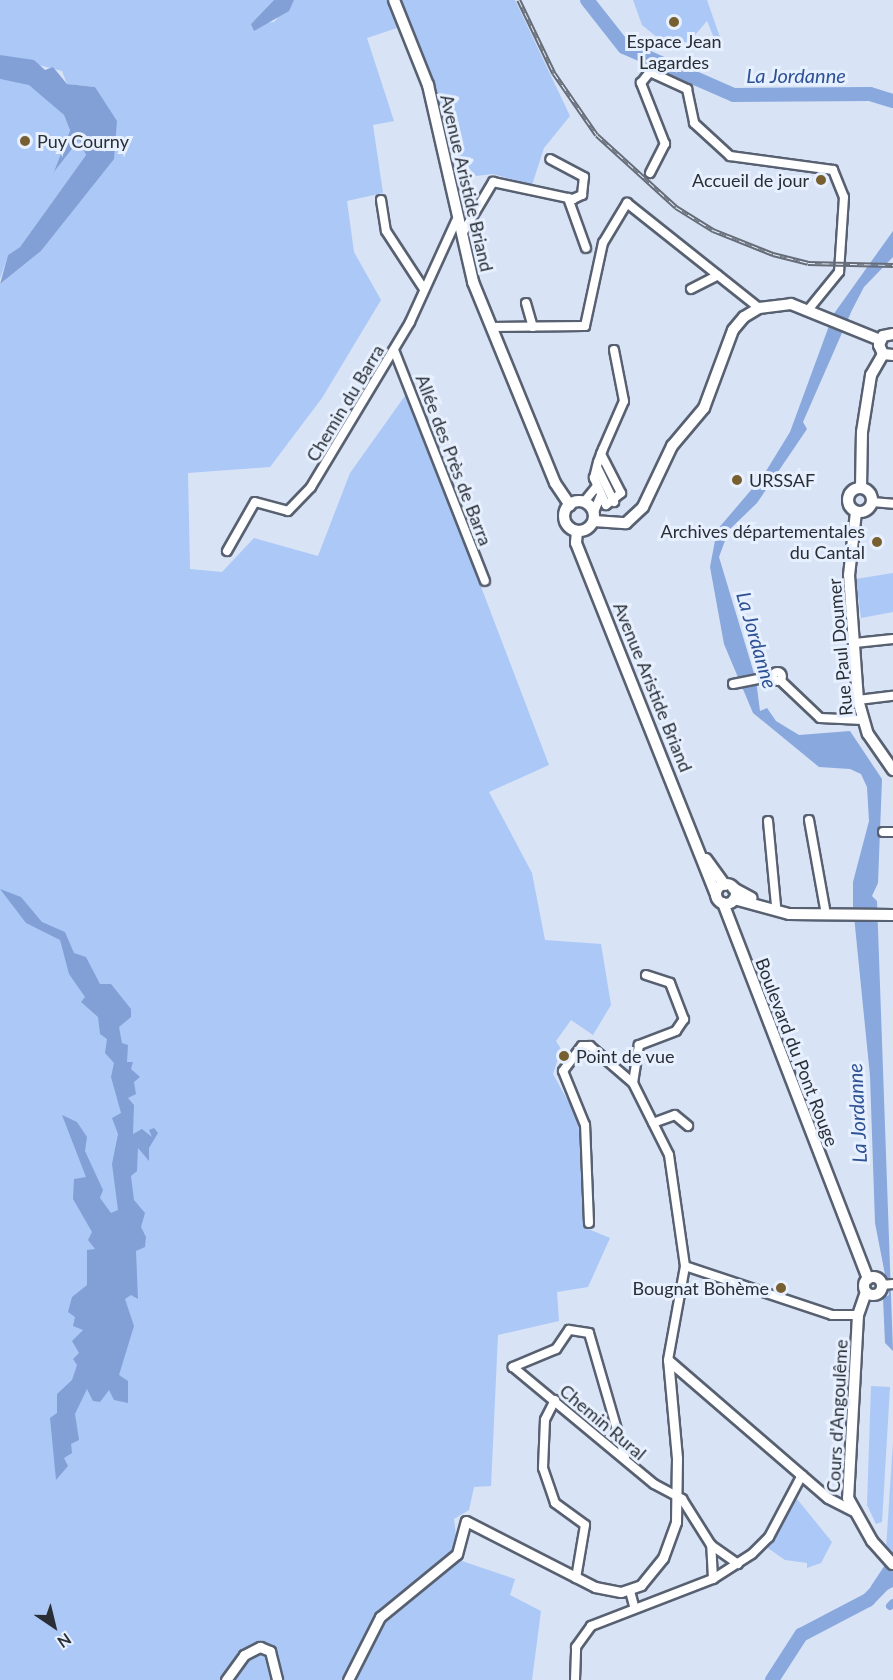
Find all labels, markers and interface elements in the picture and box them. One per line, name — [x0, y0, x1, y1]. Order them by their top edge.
marker: Espace Jean Lagardes — [667, 15, 681, 29]
place label: Espace Jean Lagardes — [626, 31, 722, 74]
water label: La Jordanne — [746, 63, 846, 87]
street label: Avenue Aristide Briand — [436, 92, 498, 274]
place label: Puy Courny — [37, 130, 129, 152]
marker: Puy Courny — [18, 134, 32, 148]
place label: Accueil de jour — [692, 169, 809, 191]
marker: Accueil de jour — [814, 173, 828, 187]
street label: Chemin du Barra — [302, 341, 388, 465]
street label: Allée des Près de Barra — [411, 371, 497, 549]
place label: URSSAF — [749, 469, 815, 491]
marker: URSSAF — [730, 473, 744, 487]
place label: Archives départementales du Cantal — [661, 521, 865, 564]
marker: Archives départementales du Cantal — [870, 535, 884, 549]
street label: Rue Paul Doumer — [823, 577, 857, 717]
water label: La Jordanne — [732, 589, 782, 691]
street label: Avenue Aristide Briand — [609, 599, 697, 775]
street label: Boulevard du Pont Rouge — [751, 955, 843, 1149]
place label: Point de vue — [576, 1045, 675, 1067]
marker: Point de vue — [557, 1049, 571, 1063]
water label: La Jordanne — [842, 1062, 872, 1164]
place label: Bougnat Bohème — [632, 1277, 769, 1299]
marker: Bougnat Bohème — [774, 1281, 788, 1295]
street label: Cours d'Angoulême — [822, 1339, 852, 1493]
street label: Chemin Rural — [555, 1380, 651, 1464]
north arrow — [24, 1596, 84, 1656]
text: N — [54, 1630, 75, 1652]

